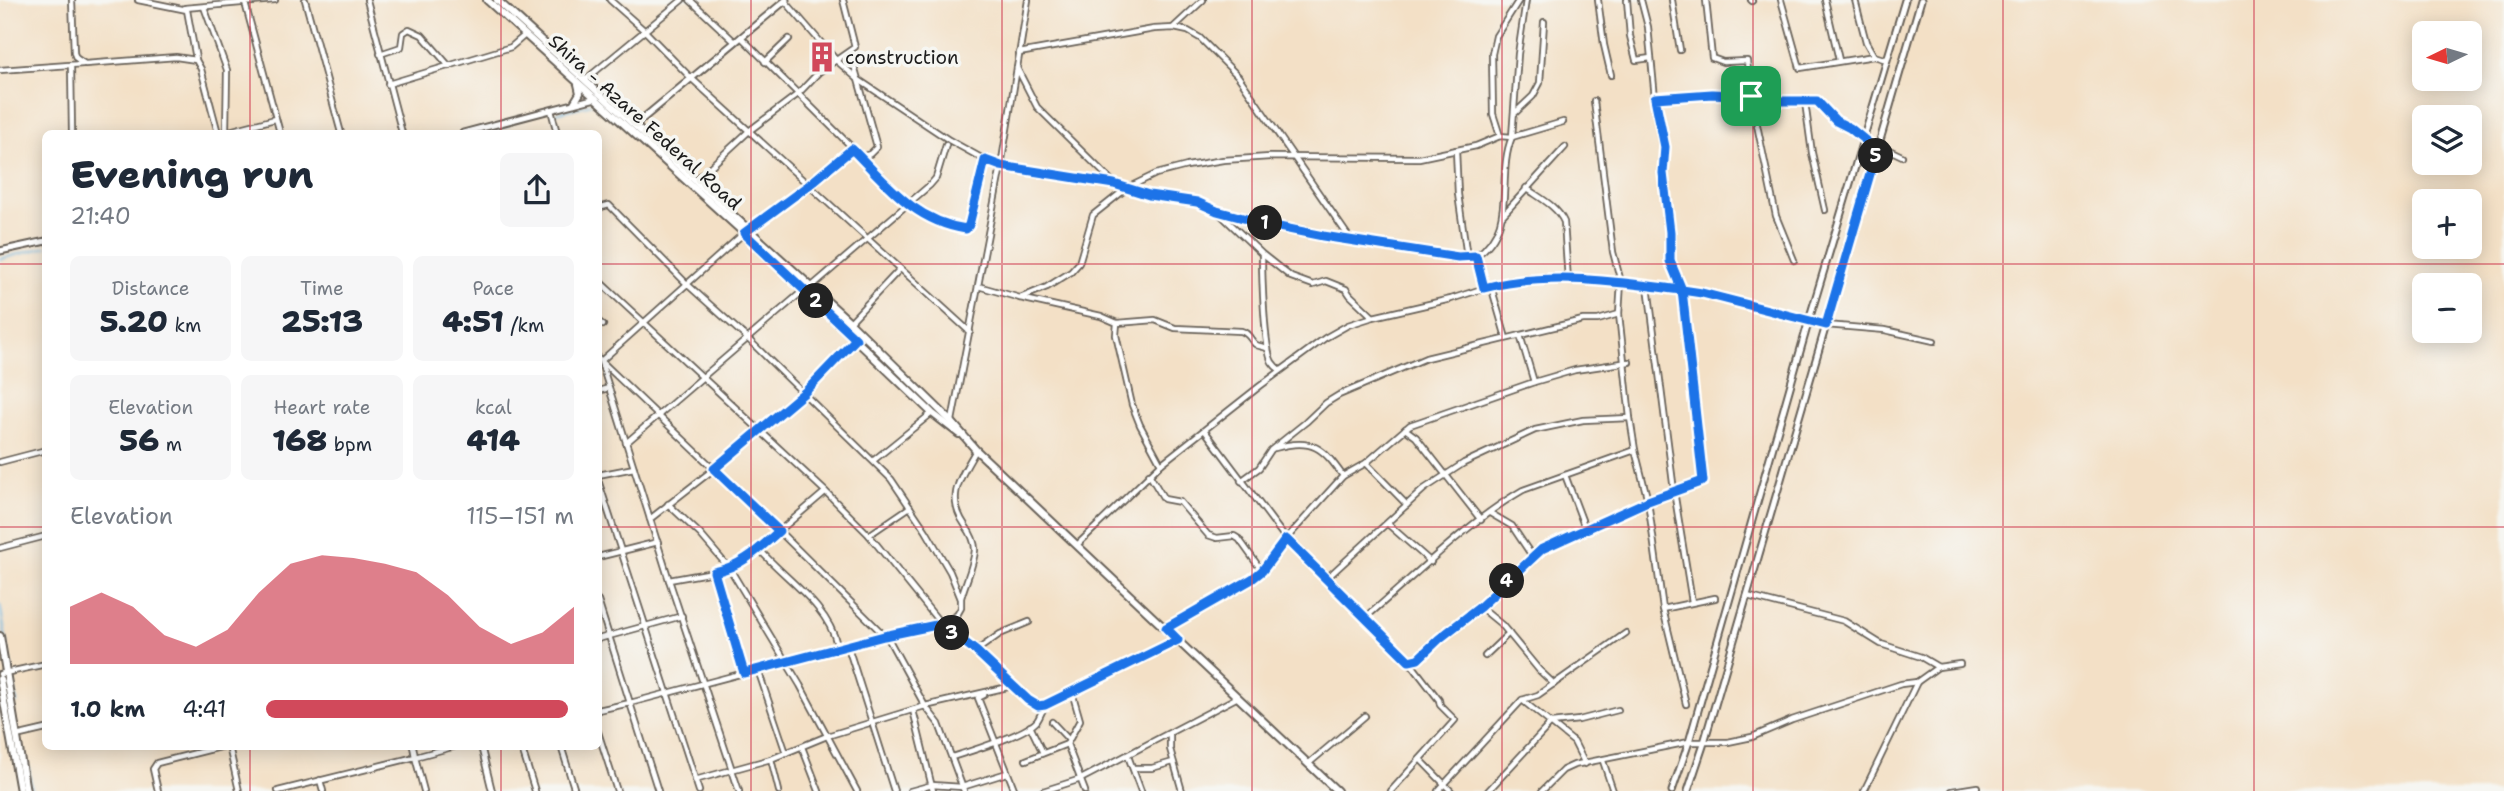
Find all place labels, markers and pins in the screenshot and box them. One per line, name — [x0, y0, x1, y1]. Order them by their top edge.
building icon: construction — [805, 40, 839, 74]
place label: construction — [845, 45, 959, 70]
pin — [1721, 66, 1781, 126]
pin: 5 — [1858, 138, 1894, 174]
pin: 1 — [1248, 206, 1282, 241]
pin: 2 — [798, 284, 834, 318]
pin: 4 — [1490, 564, 1524, 598]
pin: 3 — [934, 616, 970, 650]

